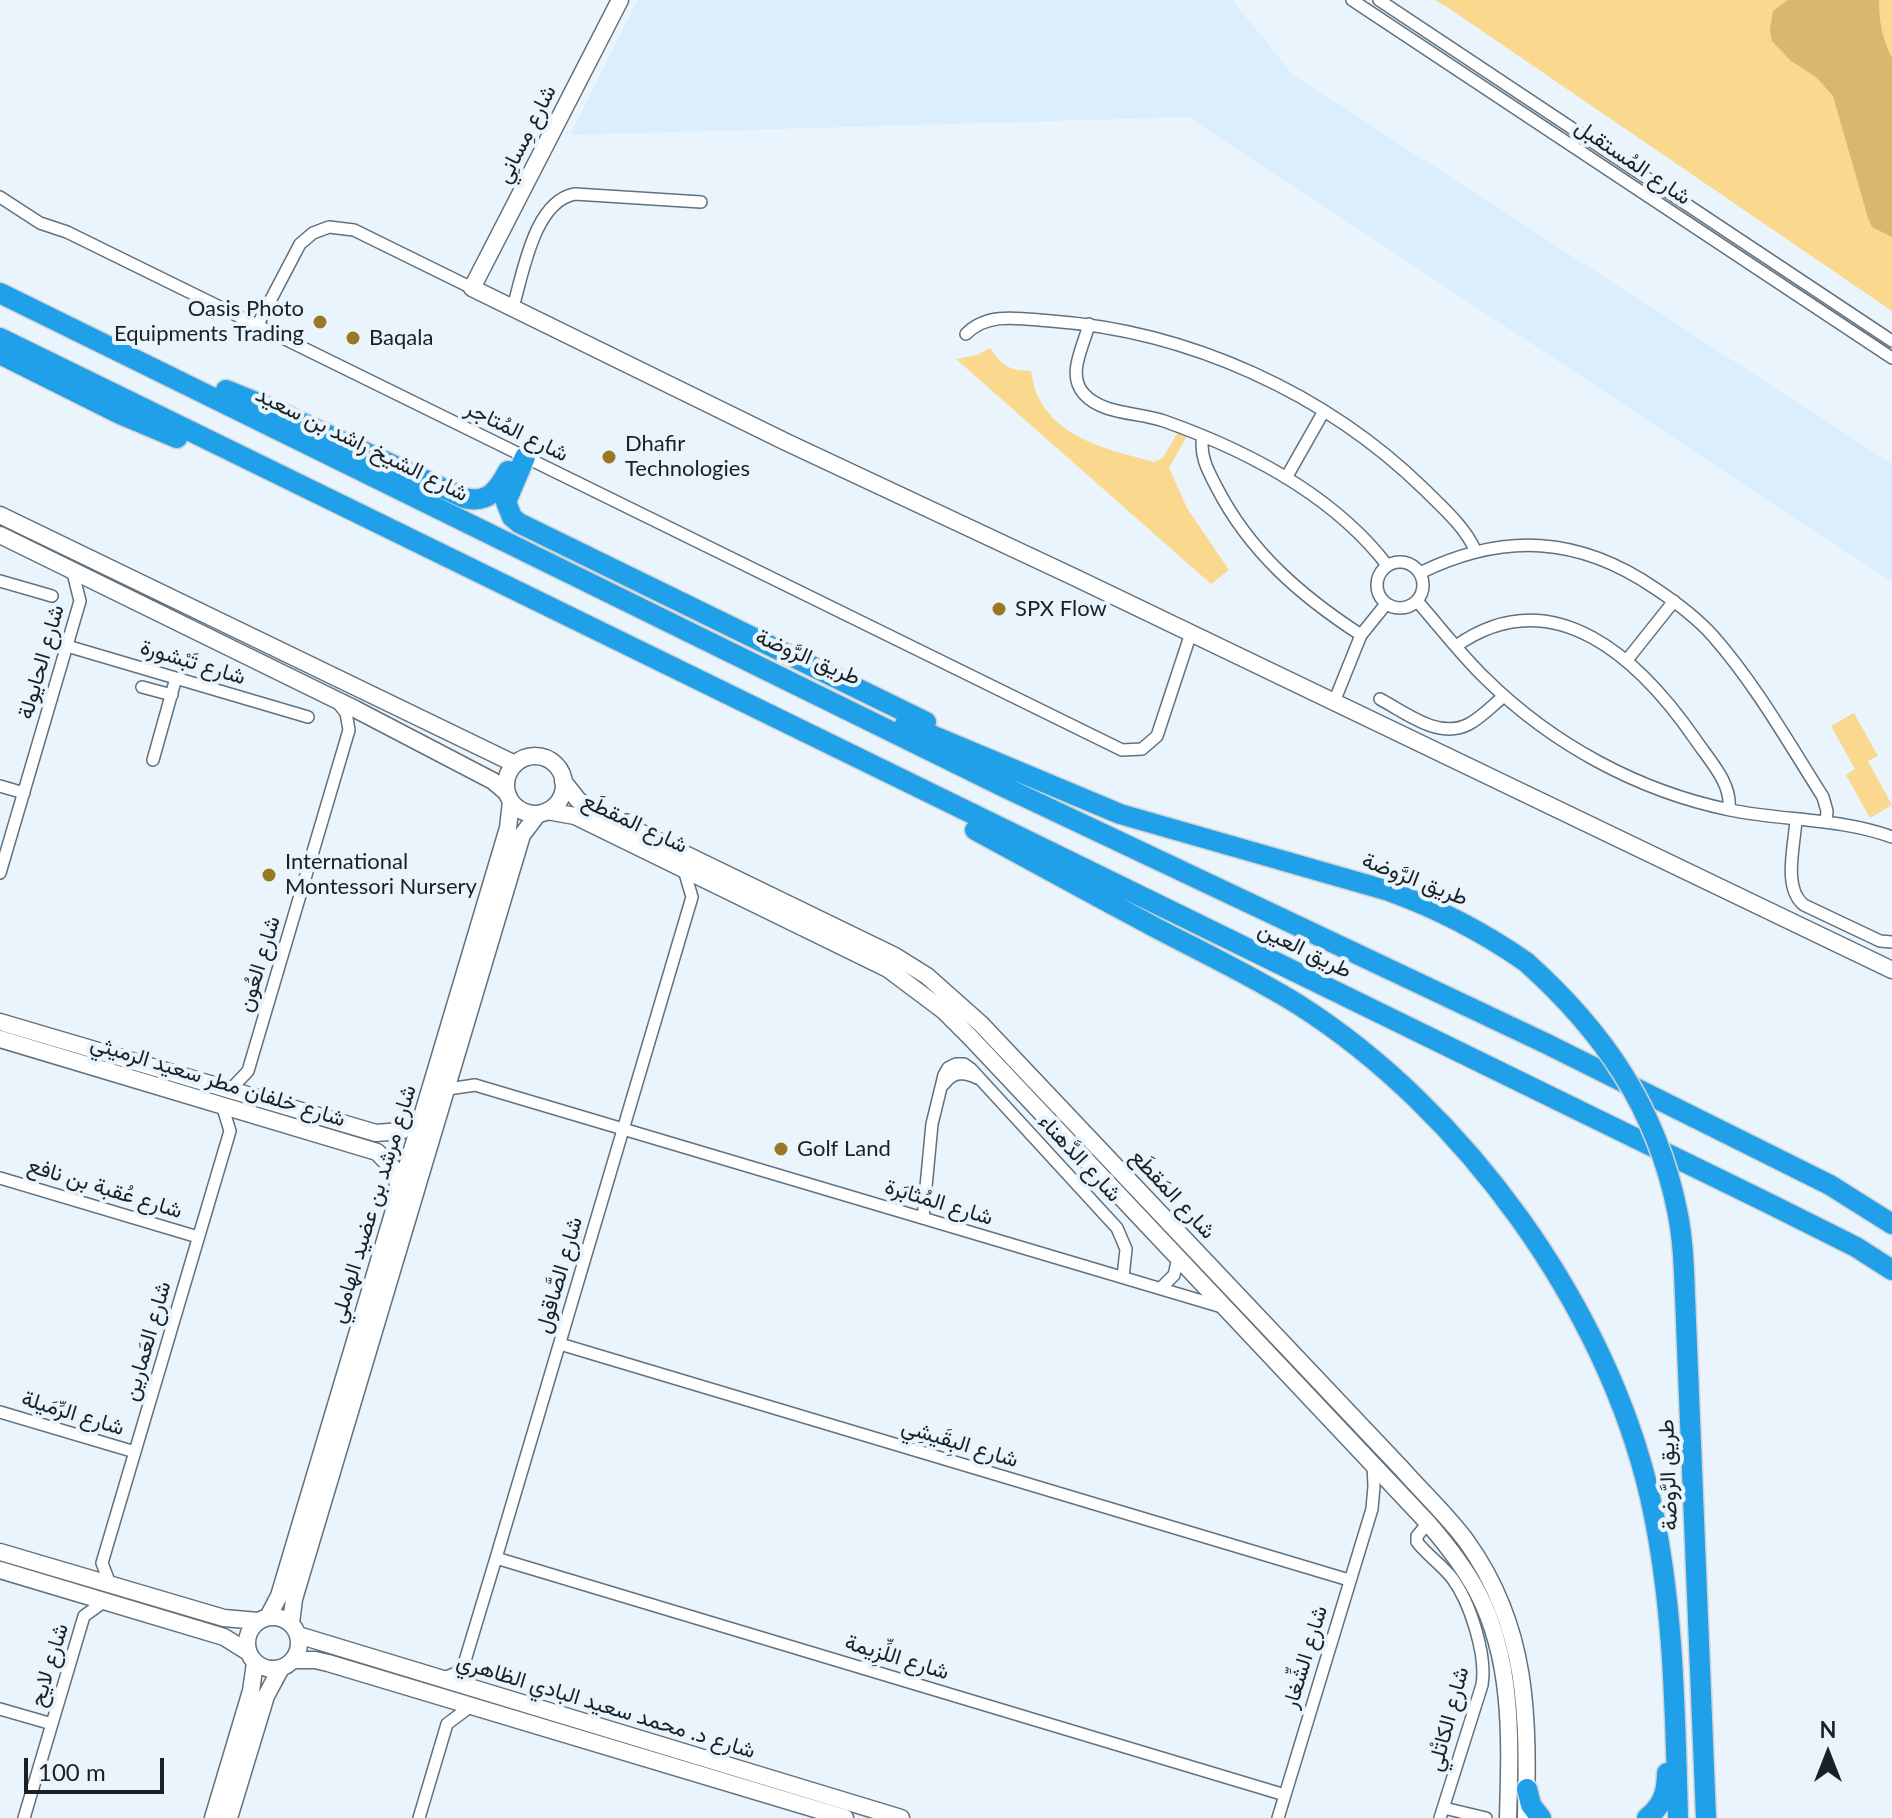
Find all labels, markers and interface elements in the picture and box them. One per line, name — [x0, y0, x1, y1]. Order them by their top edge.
street label: شارع مِسانِي — [490, 81, 562, 187]
street label: شارع المُستقبل — [1570, 114, 1696, 210]
place label: Oasis Photo Equipments Trading — [114, 296, 304, 348]
marker: Oasis Photo Equipments Trading — [311, 313, 329, 331]
place label: Baqala — [369, 325, 433, 351]
marker: Baqala — [344, 329, 362, 347]
street label: شارع الشيخ راشد بن سعيد — [251, 381, 473, 507]
street label: شارع المُتاجر — [461, 395, 573, 467]
place label: Dhafir Technologies — [625, 431, 750, 482]
marker: Dhafir Technologies — [600, 448, 618, 466]
place label: SPX Flow — [1015, 596, 1107, 622]
marker: SPX Flow — [990, 600, 1008, 618]
street label: شارع الحايولة — [12, 602, 70, 722]
street label: طريق الرَّوضة — [752, 623, 864, 691]
street label: شارع تَبْشورة — [137, 633, 249, 691]
street label: شارع المَقطَع — [578, 787, 692, 859]
street label: طريق الرَّوضة — [1358, 847, 1472, 911]
place label: International Montessori Nursery — [285, 849, 477, 900]
marker: International Montessori Nursery — [260, 866, 278, 884]
street label: شارع العُون — [232, 913, 286, 1015]
street label: طريق العين — [1254, 916, 1356, 984]
street label: شارع خلفان مطر سعيد الرميثي — [87, 1030, 349, 1132]
street label: شارع مرشد بن عضيد الهاملي — [324, 1082, 422, 1326]
street label: شارع الدَّهناء — [1033, 1109, 1127, 1207]
place label: Golf Land — [797, 1136, 891, 1162]
marker: Golf Land — [772, 1140, 790, 1158]
street label: شارع المَقطَع — [1125, 1144, 1221, 1244]
street label: شارع عُقبة بن نافع — [25, 1152, 185, 1224]
street label: شارع المُثابَرة — [882, 1173, 996, 1231]
street label: شارع الصَّاقول — [530, 1214, 588, 1336]
street label: شارع العَمارين — [117, 1278, 177, 1404]
street label: شارع الرِّمَيلة — [18, 1385, 128, 1441]
street label: شارع البِقَيشِي — [898, 1413, 1022, 1473]
street label: طريق الرَّوضة — [1653, 1419, 1683, 1531]
street label: شارع الشِّغار — [1277, 1603, 1333, 1711]
street label: شارع لايح — [24, 1620, 74, 1710]
street label: شارع اللِّزِيمة — [842, 1629, 952, 1685]
street label: شارع د. محمد سعيد البادي الظاهري — [453, 1648, 759, 1764]
street label: شارع الكاتْلي — [1421, 1664, 1475, 1774]
north arrow — [1788, 1714, 1868, 1794]
text: N — [1820, 1716, 1836, 1743]
scale bar — [28, 1742, 168, 1792]
text: 100 m — [38, 1757, 106, 1786]

